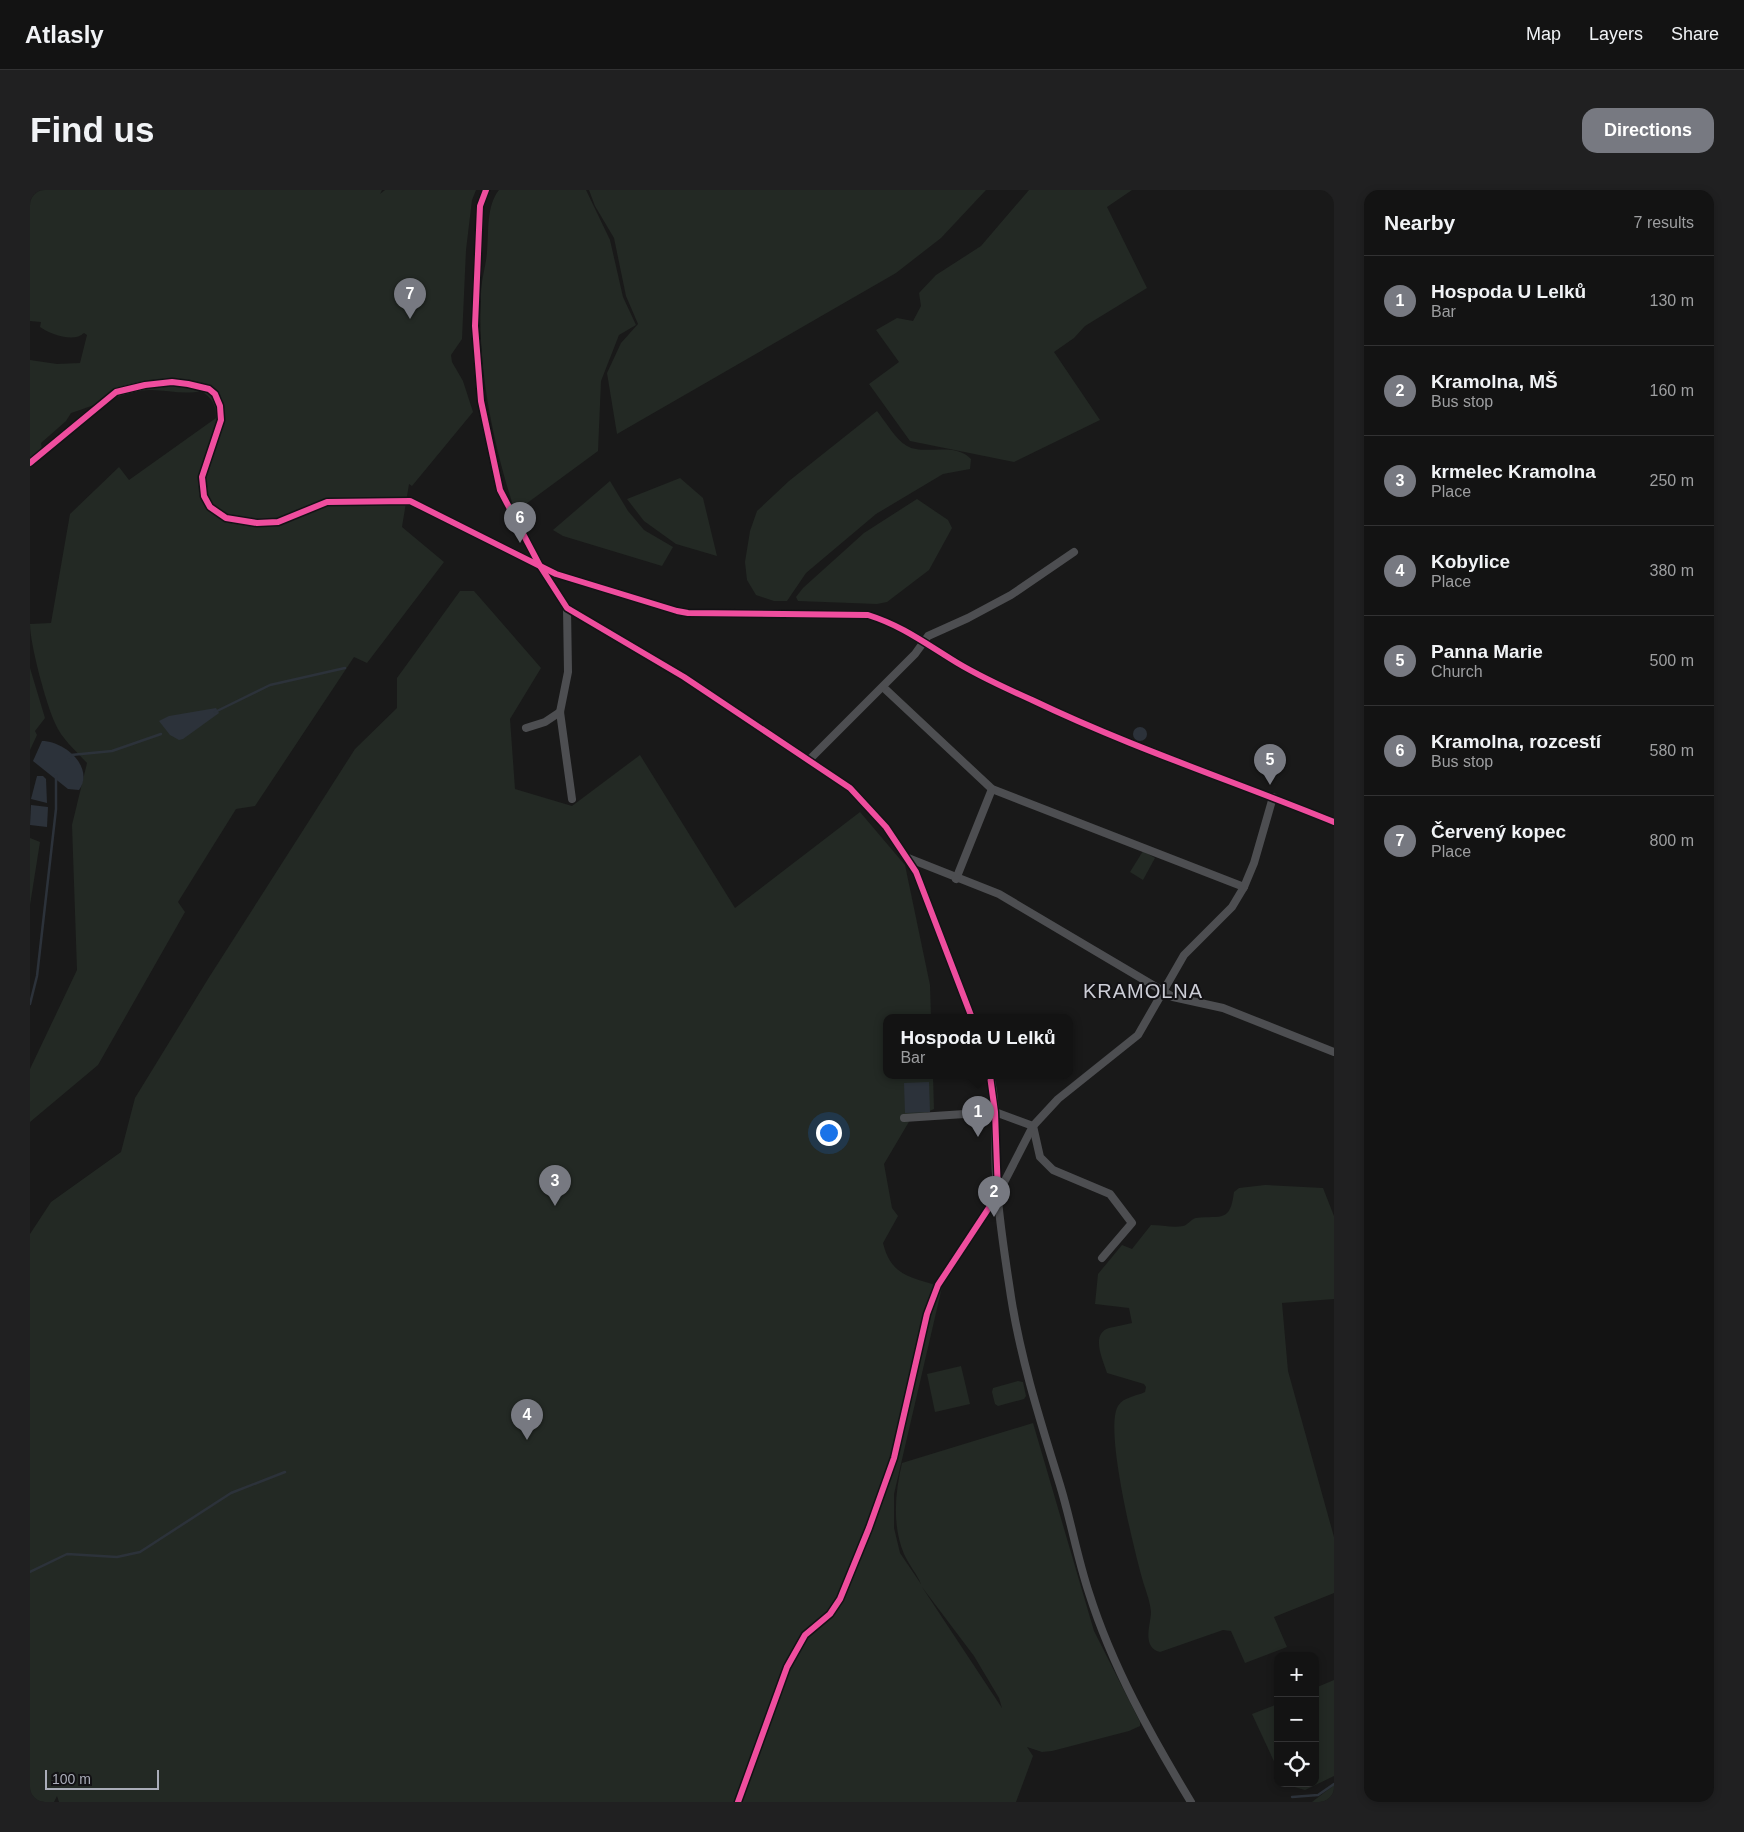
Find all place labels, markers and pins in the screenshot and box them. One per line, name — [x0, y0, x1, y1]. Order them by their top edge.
pin: 7 — [394, 278, 426, 319]
pin: 6 — [504, 502, 536, 543]
pin: 5 — [1254, 744, 1286, 785]
pin: 1 — [962, 1096, 994, 1137]
pin: 3 — [539, 1165, 571, 1206]
pin: 2 — [978, 1176, 1010, 1217]
pin: 4 — [511, 1399, 543, 1440]

